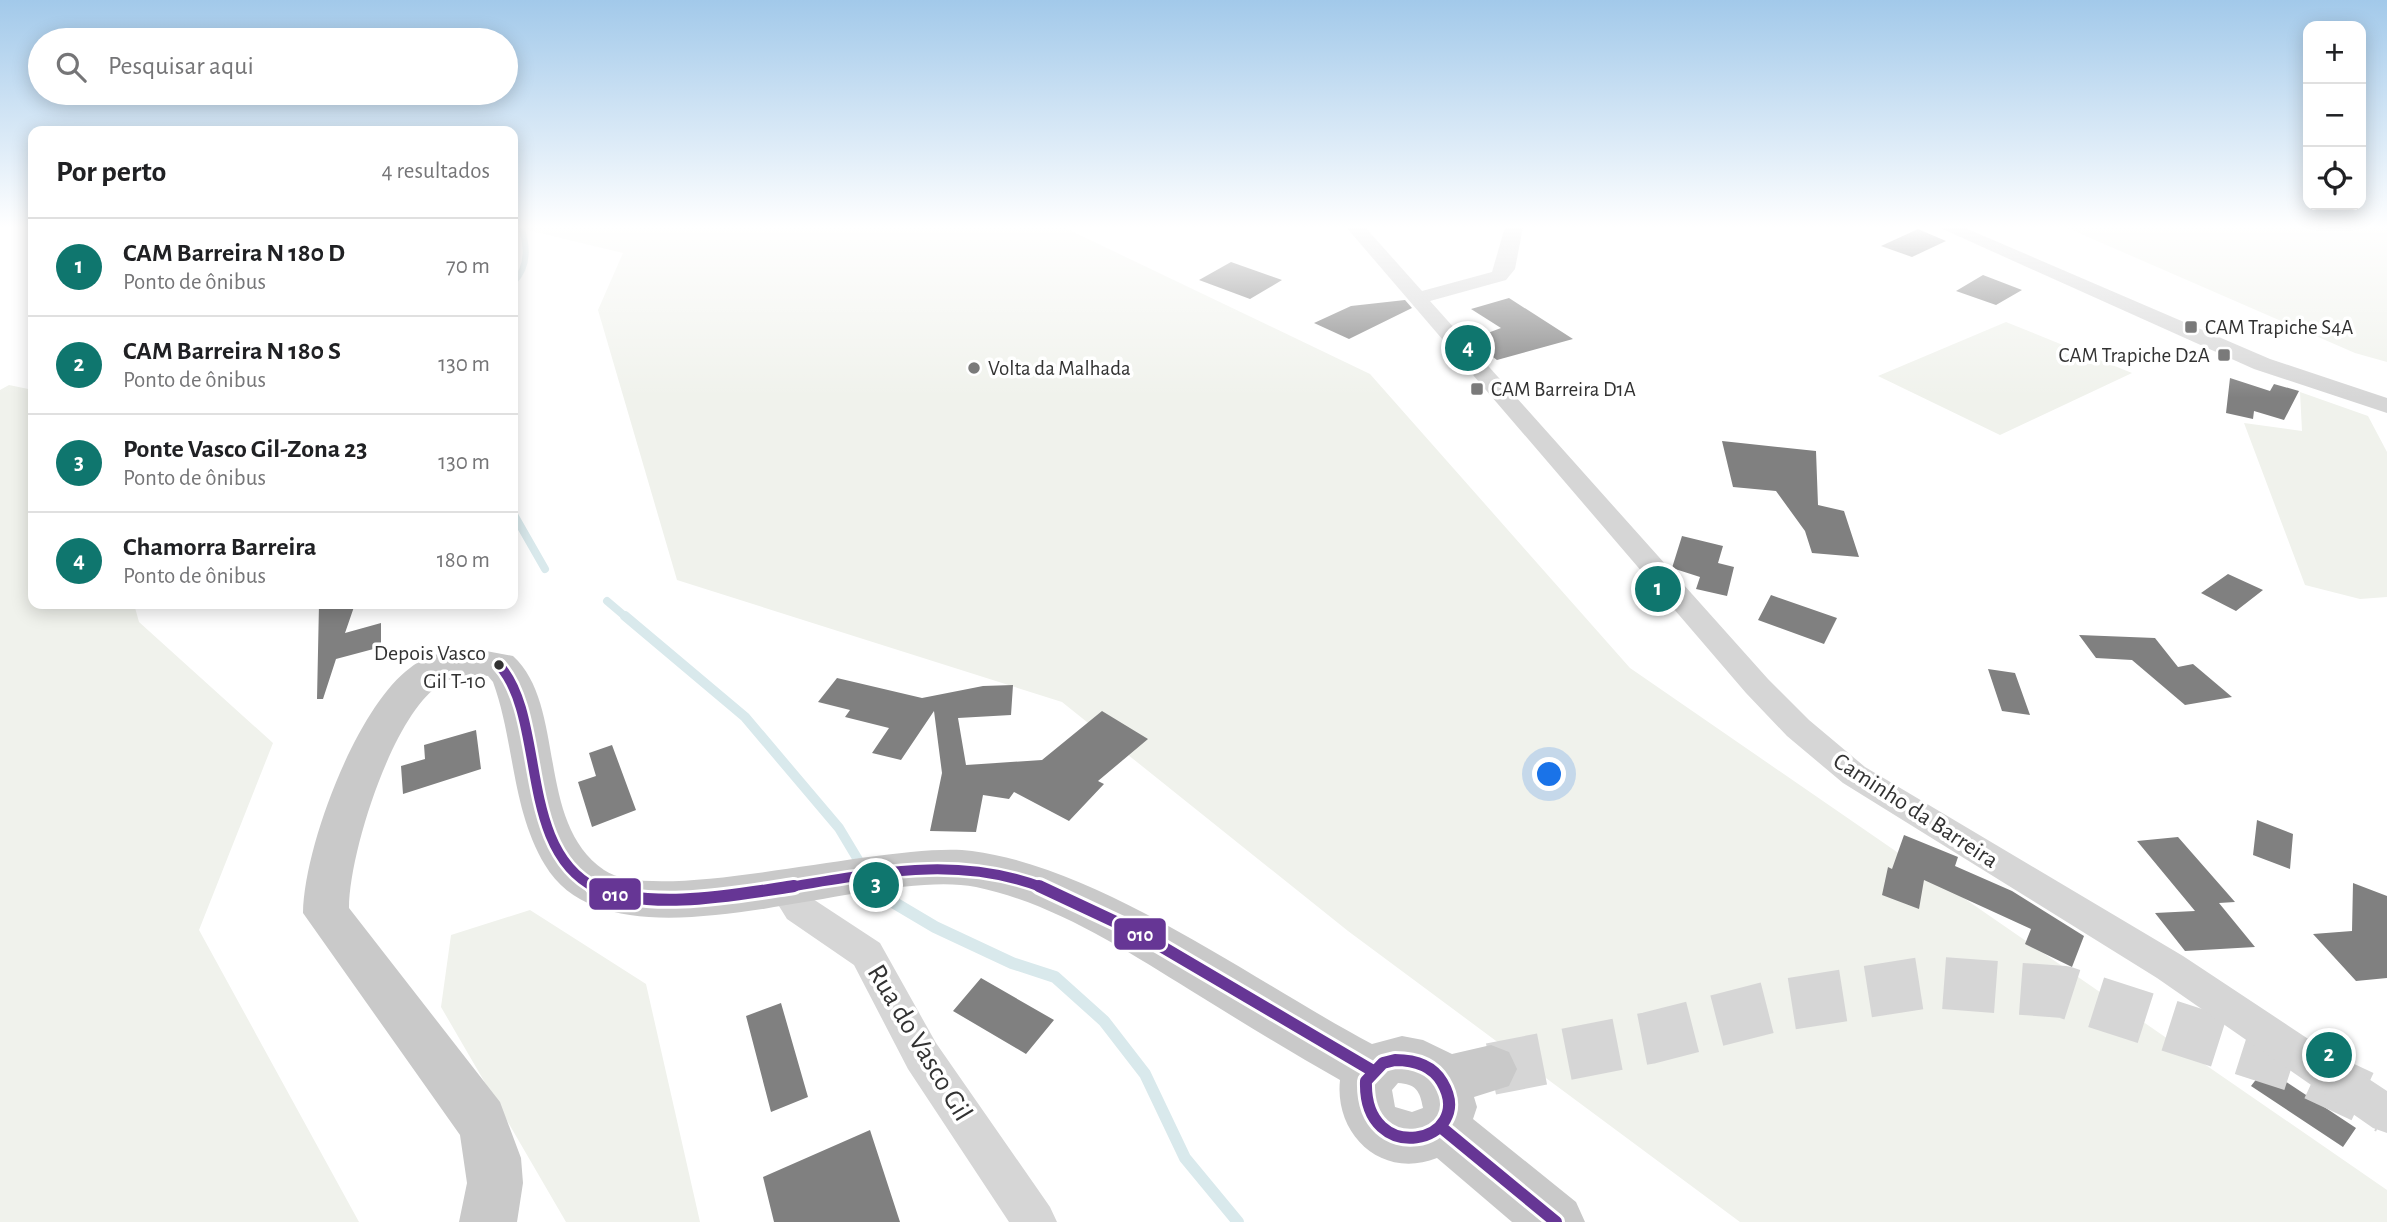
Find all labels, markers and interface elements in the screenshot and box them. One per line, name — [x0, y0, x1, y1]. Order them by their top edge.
map controls — [2303, 21, 2366, 210]
button: + — [2303, 21, 2366, 84]
search box — [28, 28, 518, 105]
icon: search — [52, 48, 90, 86]
text: Pesquisar aqui — [108, 53, 254, 79]
button: − — [2303, 84, 2366, 147]
button: locate — [2303, 147, 2366, 210]
text: Por perto — [56, 157, 166, 187]
text: 4 resultados — [382, 160, 490, 183]
text: CAM Barreira N 180 D — [123, 240, 345, 266]
text: 1 — [75, 255, 83, 278]
text: 70 m — [446, 255, 490, 278]
text: Ponto de ônibus — [123, 271, 266, 294]
place label: CAM Trapiche S4A — [2205, 317, 2353, 338]
marker: CAM Trapiche S4A — [2183, 319, 2199, 335]
pin: 4 — [1445, 322, 1491, 374]
text: CAM Barreira N 180 S — [123, 338, 341, 364]
place label: CAM Trapiche D2A — [2059, 345, 2210, 366]
marker: CAM Trapiche D2A — [2216, 347, 2232, 363]
text: 2 — [74, 353, 84, 376]
text: 130 m — [438, 353, 490, 376]
place label: Volta da Malhada — [988, 358, 1131, 379]
marker: Volta da Malhada — [966, 360, 982, 376]
text: Ponto de ônibus — [123, 369, 266, 392]
place label: CAM Barreira D1A — [1491, 379, 1636, 400]
marker: CAM Barreira D1A — [1469, 381, 1485, 397]
text: Ponte Vasco Gil-Zona 23 — [123, 436, 368, 462]
text: 3 — [74, 451, 84, 474]
text: 130 m — [438, 451, 490, 474]
text: Ponto de ônibus — [123, 467, 266, 490]
text: Chamorra Barreira — [123, 534, 317, 560]
text: 4 — [73, 549, 85, 572]
text: 180 m — [437, 549, 490, 572]
pin: 1 — [1635, 563, 1681, 615]
text: Ponto de ônibus — [123, 565, 266, 588]
place label: Depois Vasco Gil T-10 — [374, 642, 486, 692]
marker: Depois Vasco Gil T-10 — [492, 658, 506, 672]
street label: Caminho da Barreira — [1829, 749, 2002, 873]
your location — [1532, 757, 1566, 791]
pin: 3 — [853, 859, 899, 911]
line badge: 010 — [588, 877, 642, 911]
text: 010 — [602, 886, 628, 905]
line badge: 010 — [1113, 917, 1167, 951]
text: 010 — [1127, 926, 1153, 945]
street label: Rua do Vasco Gil — [862, 960, 977, 1126]
pin: 2 — [2306, 1029, 2352, 1081]

